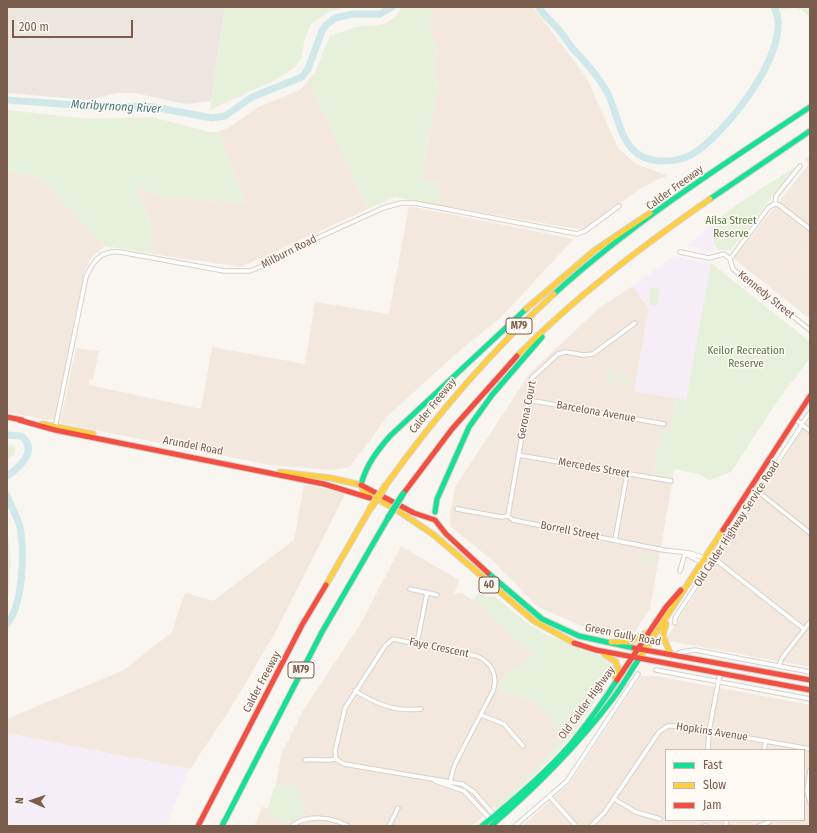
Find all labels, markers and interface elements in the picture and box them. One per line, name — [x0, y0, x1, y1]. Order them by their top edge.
scale bar — [14, 12, 135, 38]
text: 200 m — [19, 20, 49, 34]
water label: Maribyrnong River — [71, 97, 161, 117]
street label: Calder Freeway — [644, 163, 706, 213]
park label: Ailsa Street Reserve — [705, 214, 757, 240]
street label: Milburn Road — [259, 232, 319, 272]
street label: Kennedy Street — [735, 268, 797, 322]
road number: M79 — [506, 318, 532, 334]
park label: Keilor Recreation Reserve — [707, 344, 785, 370]
street label: Calder Freeway — [407, 376, 459, 436]
street label: Gerona Court — [515, 380, 539, 440]
street label: Barcelona Avenue — [555, 399, 637, 425]
street label: Arundel Road — [162, 434, 224, 458]
street label: Mercedes Street — [557, 455, 631, 481]
street label: Old Calder Highway Service Road — [691, 459, 783, 589]
street label: Borrell Street — [539, 519, 601, 543]
road number: 40 — [479, 577, 499, 593]
street label: Green Gully Road — [584, 621, 662, 649]
street label: Faye Crescent — [408, 635, 470, 661]
street label: Calder Freeway — [240, 649, 284, 715]
road number: M79 — [288, 662, 314, 678]
street label: Old Calder Highway — [556, 664, 618, 742]
street label: Hopkins Avenue — [675, 720, 749, 744]
legend — [665, 749, 805, 821]
text: Fast — [703, 758, 722, 772]
text: Slow — [703, 778, 726, 792]
north arrow — [12, 781, 52, 821]
text: N — [13, 797, 26, 804]
text: Jam — [703, 798, 721, 812]

